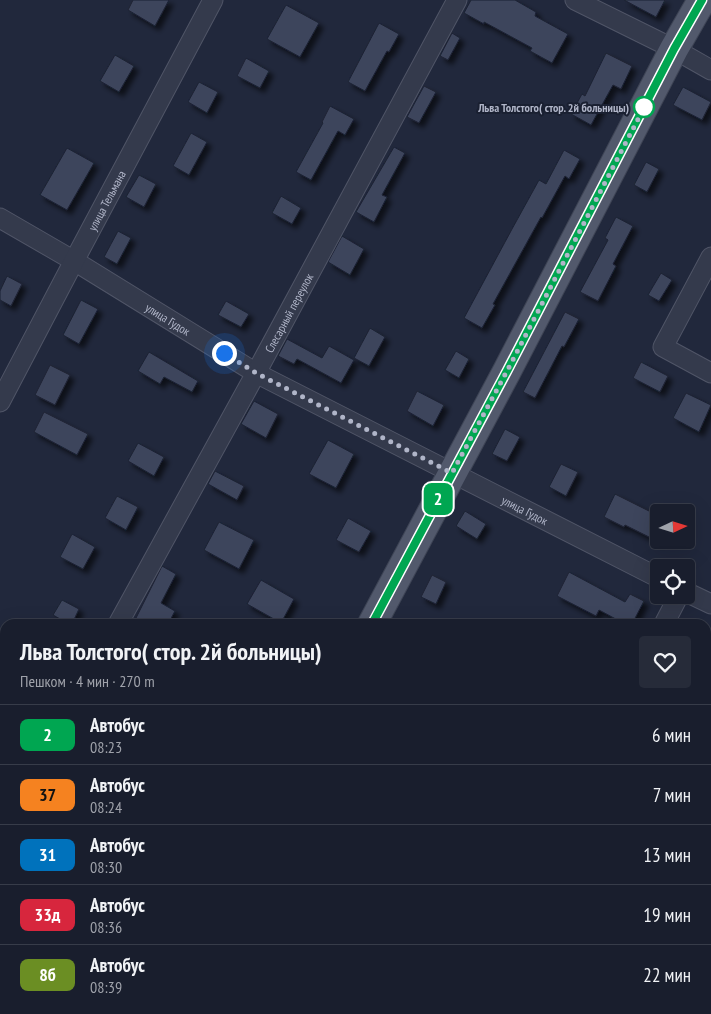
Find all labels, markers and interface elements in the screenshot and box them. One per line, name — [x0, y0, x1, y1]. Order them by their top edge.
marker: Льва Толстого( стор. 2й больницы) — [633, 96, 655, 118]
place label: Льва Толстого( стор. 2й больницы) — [477, 100, 629, 115]
street label: улица Тельмана — [84, 167, 129, 233]
street label: Слесарный переулок — [261, 270, 316, 355]
street label: улица Гудок — [143, 299, 194, 338]
your location — [212, 341, 237, 366]
line badge: 2 — [422, 483, 454, 515]
text: 2 — [434, 487, 442, 510]
street label: улица Гудок — [499, 492, 551, 528]
north arrow — [650, 504, 695, 549]
map controls — [650, 504, 695, 604]
button: locate — [650, 559, 695, 604]
text: Льва Толстого( стор. 2й больницы) — [20, 636, 322, 667]
button: heart — [639, 636, 691, 688]
text: Пешком · 4 мин · 270 m — [20, 671, 155, 691]
text: Автобус — [90, 713, 145, 737]
text: 2 — [43, 723, 52, 746]
text: 6 мин — [652, 723, 691, 747]
text: 08:23 — [90, 737, 122, 757]
text: Автобус — [90, 773, 145, 797]
text: 37 — [39, 783, 56, 806]
text: 7 мин — [653, 783, 691, 807]
text: 08:24 — [90, 797, 122, 817]
text: Автобус — [90, 833, 145, 857]
text: 31 — [39, 843, 56, 866]
text: 13 мин — [643, 843, 691, 867]
text: 08:30 — [90, 857, 122, 877]
text: Автобус — [90, 893, 145, 917]
text: 33д — [35, 903, 60, 926]
text: 19 мин — [643, 903, 691, 927]
text: 08:36 — [90, 917, 122, 937]
text: Автобус — [90, 953, 145, 977]
text: 8б — [39, 963, 56, 986]
text: 22 мин — [643, 963, 691, 987]
text: 08:39 — [90, 977, 122, 997]

